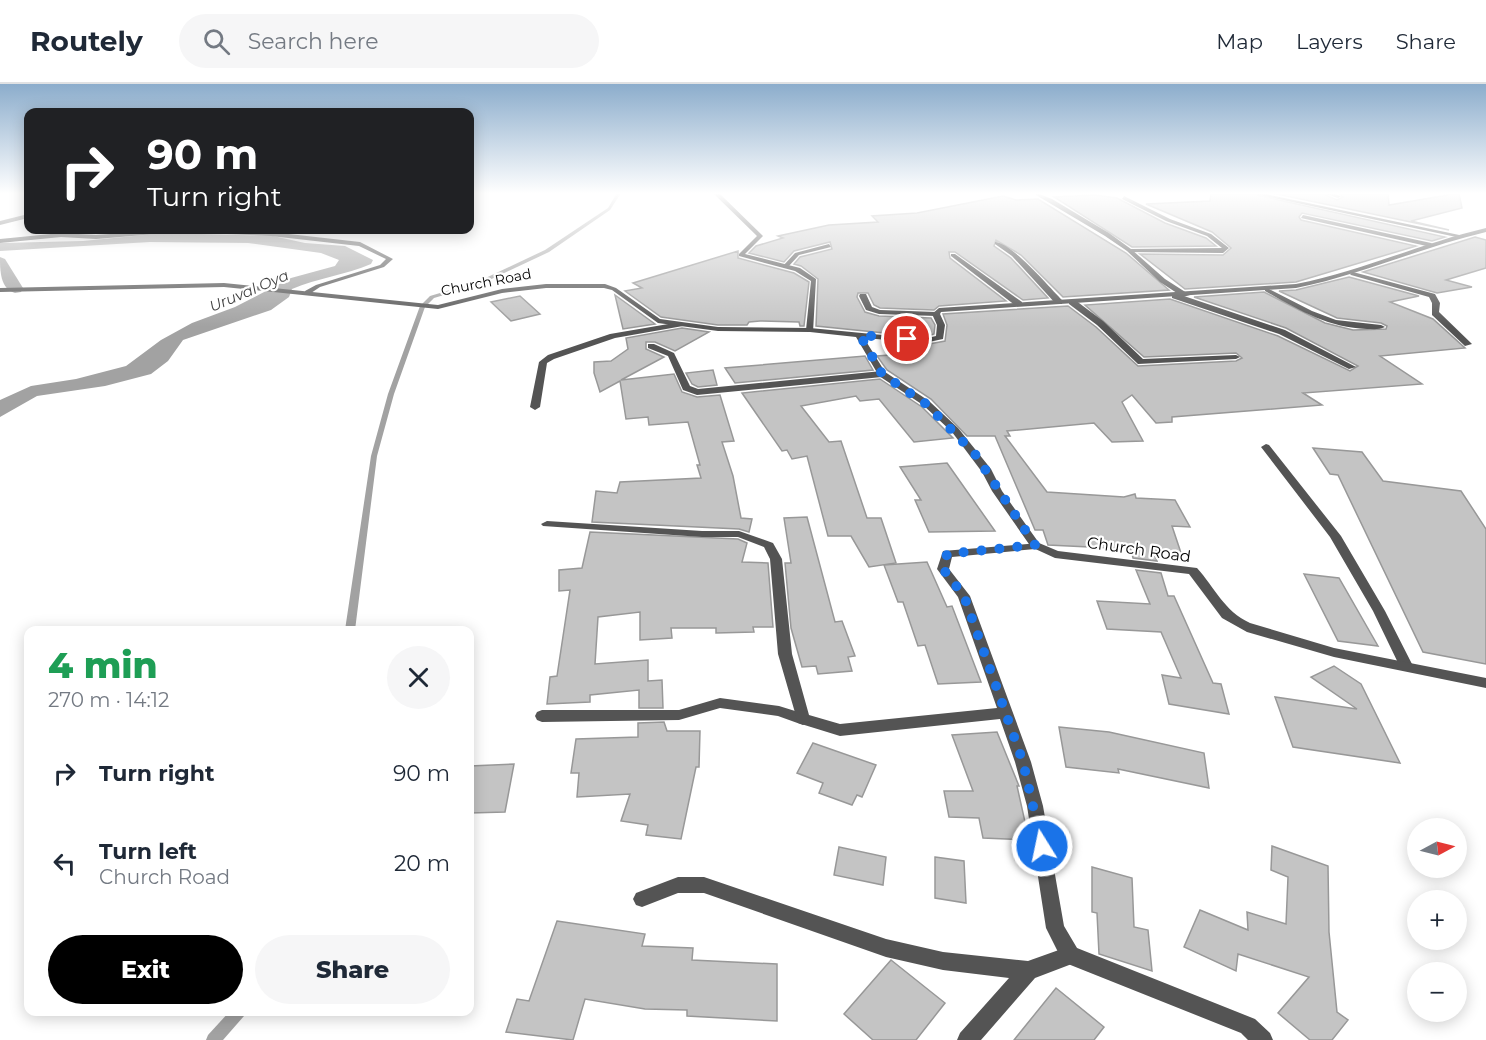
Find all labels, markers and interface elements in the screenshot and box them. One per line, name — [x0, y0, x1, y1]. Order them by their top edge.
search box — [179, 14, 599, 68]
text: Routely — [30, 24, 143, 58]
icon: search — [200, 25, 233, 58]
text: Search here — [248, 28, 379, 55]
text: Map — [1216, 29, 1263, 54]
text: Layers — [1296, 29, 1363, 54]
text: Share — [1396, 29, 1456, 54]
text: 90 m — [147, 128, 258, 180]
icon: right — [48, 132, 126, 210]
text: Turn right — [147, 180, 282, 213]
street label: Church Road — [439, 264, 533, 300]
water label: Uruval Oya — [206, 265, 291, 316]
pin — [881, 313, 932, 364]
icon: arrive — [890, 322, 923, 355]
street label: Church Road — [1086, 533, 1192, 566]
text: 4 min — [48, 643, 158, 687]
button: close — [387, 646, 450, 709]
text: 270 m · 14:12 — [48, 688, 169, 712]
icon: right — [48, 757, 81, 790]
text: Turn right — [99, 760, 214, 787]
text: 90 m — [393, 760, 450, 787]
position arrow — [1010, 814, 1074, 878]
north arrow — [1407, 818, 1467, 878]
map controls — [1407, 818, 1467, 1022]
text: Turn left — [99, 838, 197, 865]
icon: left — [48, 847, 81, 880]
text: 20 m — [394, 850, 450, 877]
text: Church Road — [99, 865, 230, 889]
button: + — [1407, 890, 1467, 950]
button: Exit — [48, 935, 243, 1004]
button: Share — [255, 935, 450, 1004]
button: − — [1407, 962, 1467, 1022]

